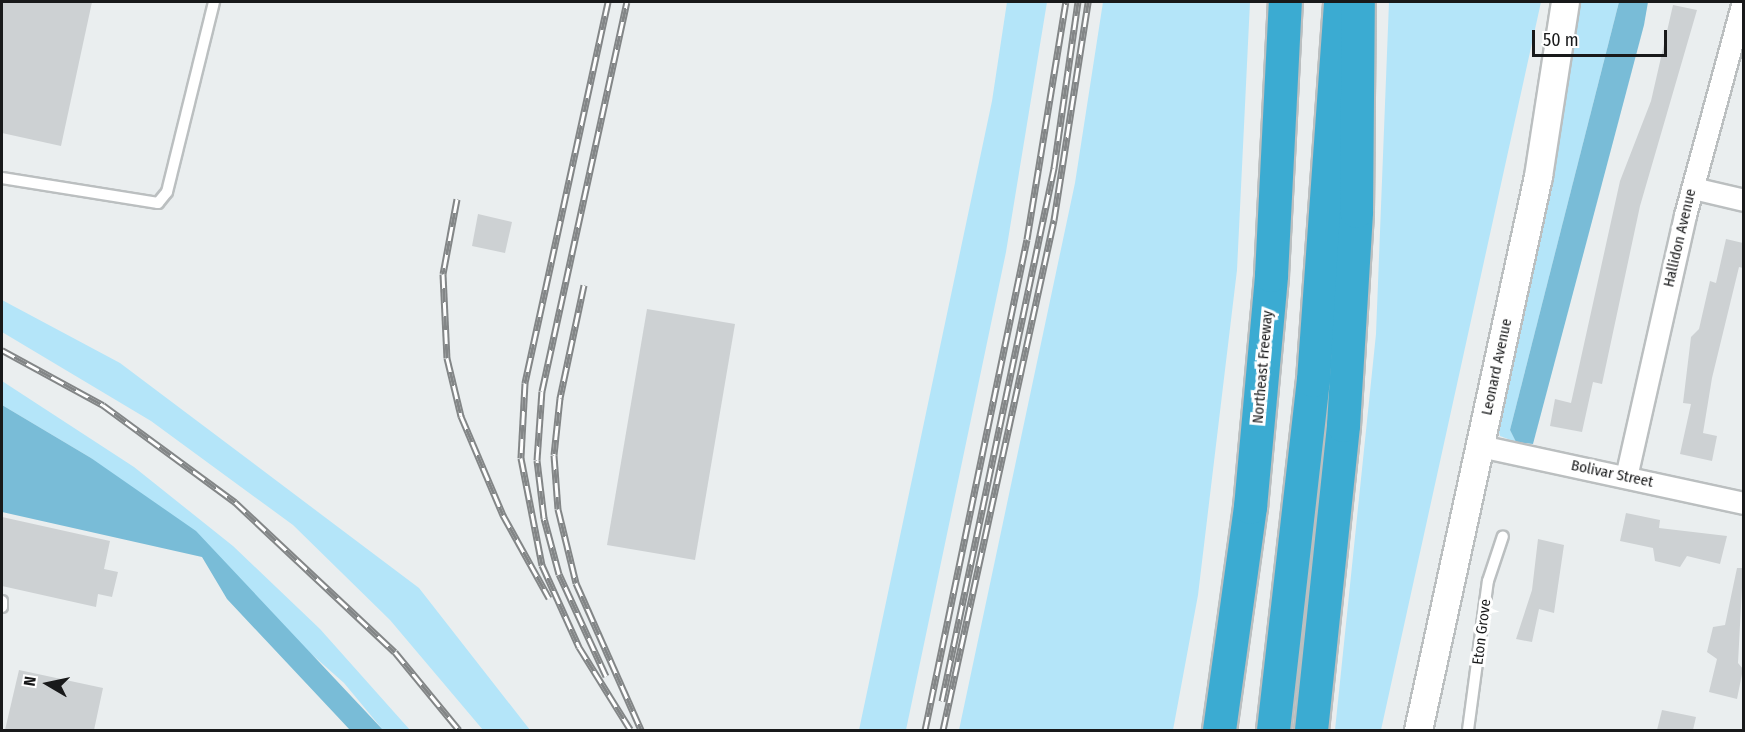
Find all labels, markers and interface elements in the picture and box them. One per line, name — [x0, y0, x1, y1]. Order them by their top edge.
scale bar — [1535, 18, 1670, 56]
text: 50 m — [1543, 29, 1579, 51]
street label: Hallidon Avenue — [1660, 187, 1700, 289]
street label: Northeast Freeway — [1249, 310, 1277, 424]
street label: Leonard Avenue — [1478, 317, 1516, 417]
street label: Bolivar Street — [1569, 457, 1655, 491]
street label: Eton Grove — [1469, 598, 1495, 666]
north arrow — [18, 654, 78, 714]
text: N — [20, 675, 40, 687]

